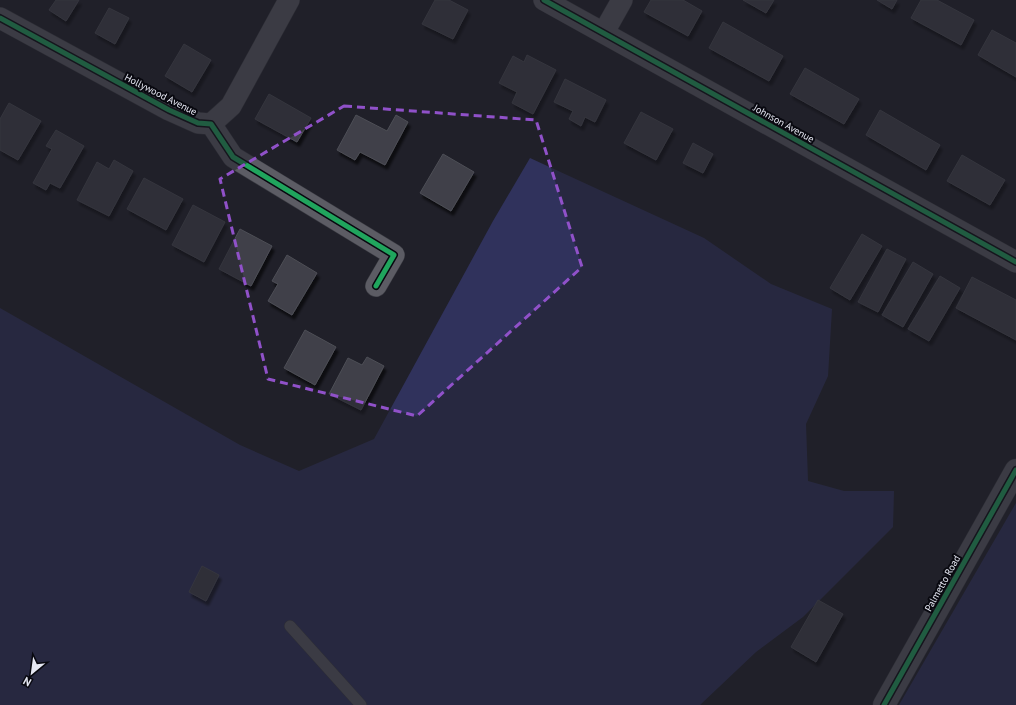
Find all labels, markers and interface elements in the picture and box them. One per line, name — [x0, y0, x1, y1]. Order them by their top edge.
street label: Hollywood Avenue — [122, 71, 199, 118]
street label: Johnson Avenue — [750, 101, 817, 146]
street label: Palmetto Road — [922, 553, 963, 614]
north arrow — [12, 653, 52, 693]
text: N — [21, 674, 34, 690]

